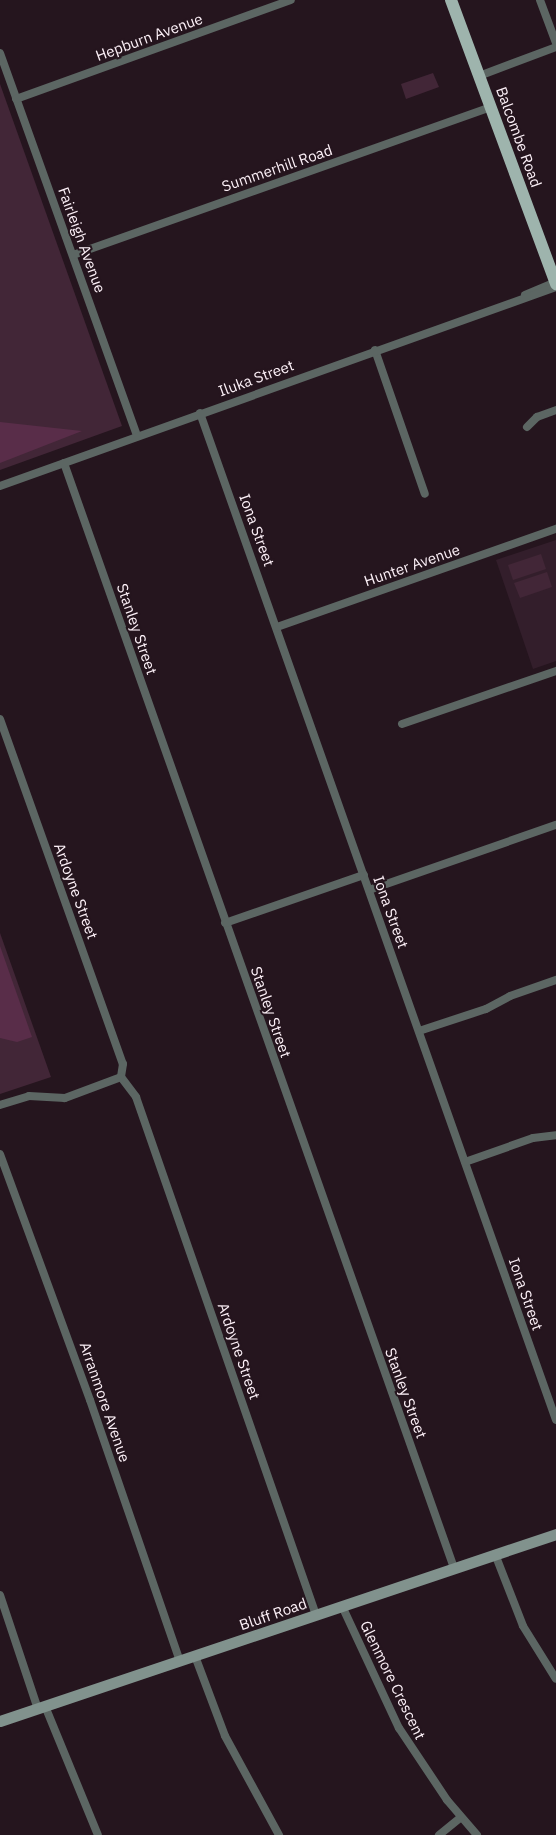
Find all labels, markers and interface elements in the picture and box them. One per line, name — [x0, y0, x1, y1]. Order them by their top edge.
street label: Hepburn Avenue — [93, 9, 205, 65]
street label: Balcombe Road — [492, 84, 546, 190]
street label: Summerhill Road — [219, 141, 335, 195]
street label: Fairleigh Avenue — [55, 185, 109, 295]
street label: Iluka Street — [216, 356, 296, 400]
street label: Iona Street — [236, 491, 278, 569]
street label: Hunter Avenue — [362, 540, 462, 590]
street label: Stanley Street — [113, 581, 161, 677]
street label: Ardoyne Street — [50, 840, 102, 942]
street label: Iona Street — [370, 873, 412, 951]
street label: Stanley Street — [247, 964, 295, 1060]
street label: Iona Street — [505, 1255, 547, 1333]
street label: Ardoyne Street — [214, 1300, 264, 1402]
street label: Arranmore Avenue — [76, 1340, 134, 1464]
street label: Stanley Street — [381, 1345, 431, 1441]
street label: Bluff Road — [237, 1594, 309, 1634]
street label: Glenmore Crescent — [356, 1618, 430, 1742]

